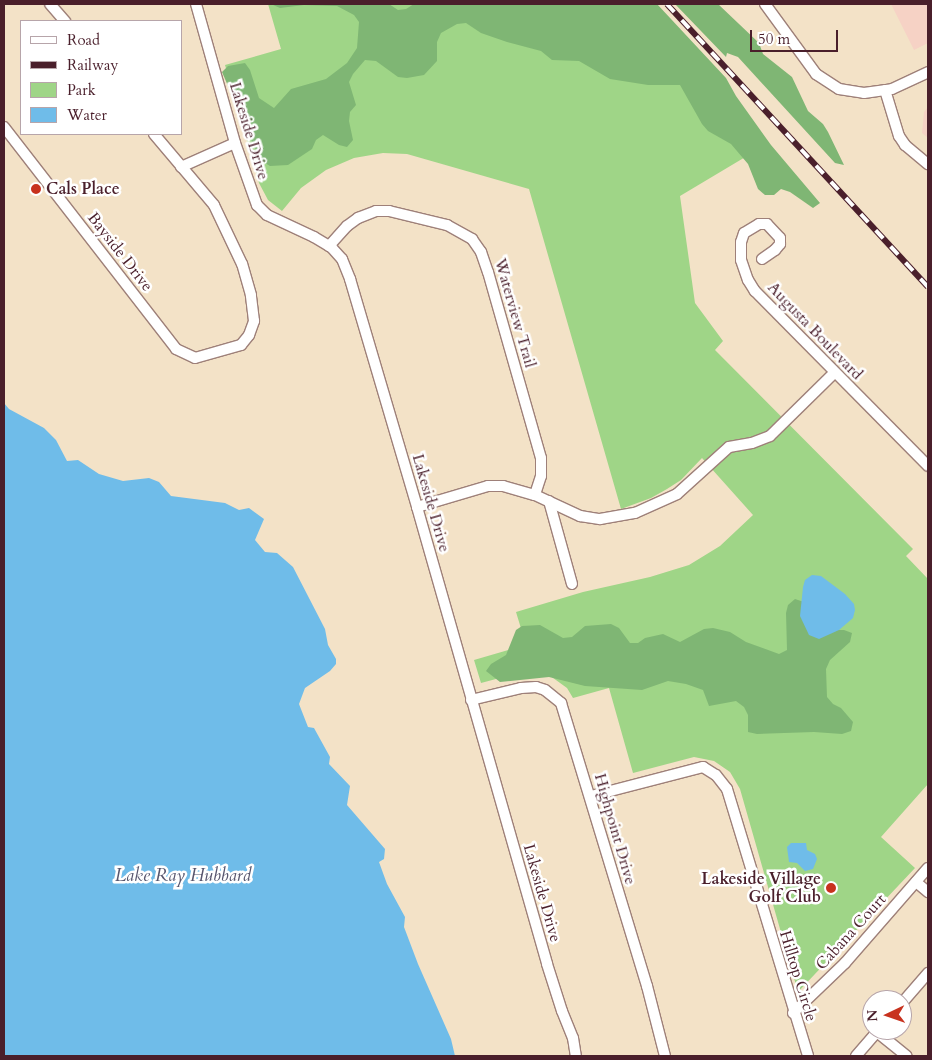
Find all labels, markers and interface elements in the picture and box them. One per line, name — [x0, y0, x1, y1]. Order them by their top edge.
legend — [20, 20, 182, 135]
scale bar — [752, 20, 840, 52]
text: 50 m — [758, 29, 790, 49]
text: Road — [67, 30, 100, 50]
text: Railway — [67, 55, 118, 75]
text: Park — [67, 80, 96, 100]
street label: Lakeside Drive — [225, 80, 273, 182]
text: Water — [67, 105, 107, 125]
place label: Cals Place — [46, 179, 120, 199]
marker: Cals Place — [30, 183, 42, 195]
street label: Bayside Drive — [83, 209, 157, 295]
street label: Waterview Trail — [490, 256, 540, 370]
street label: Augusta Boulevard — [763, 278, 867, 384]
street label: Lakeside Drive — [408, 452, 454, 554]
street label: Highpoint Drive — [590, 771, 640, 887]
street label: Lakeside Drive — [519, 842, 565, 944]
water label: Lake Ray Hubbard — [115, 865, 251, 887]
place label: Lakeside Village Golf Club — [701, 869, 821, 907]
marker: Lakeside Village Golf Club — [825, 882, 837, 894]
street label: Cabana Court — [812, 890, 890, 974]
street label: Hilltop Circle — [775, 928, 821, 1024]
north arrow — [862, 990, 912, 1040]
text: N — [863, 1009, 882, 1022]

